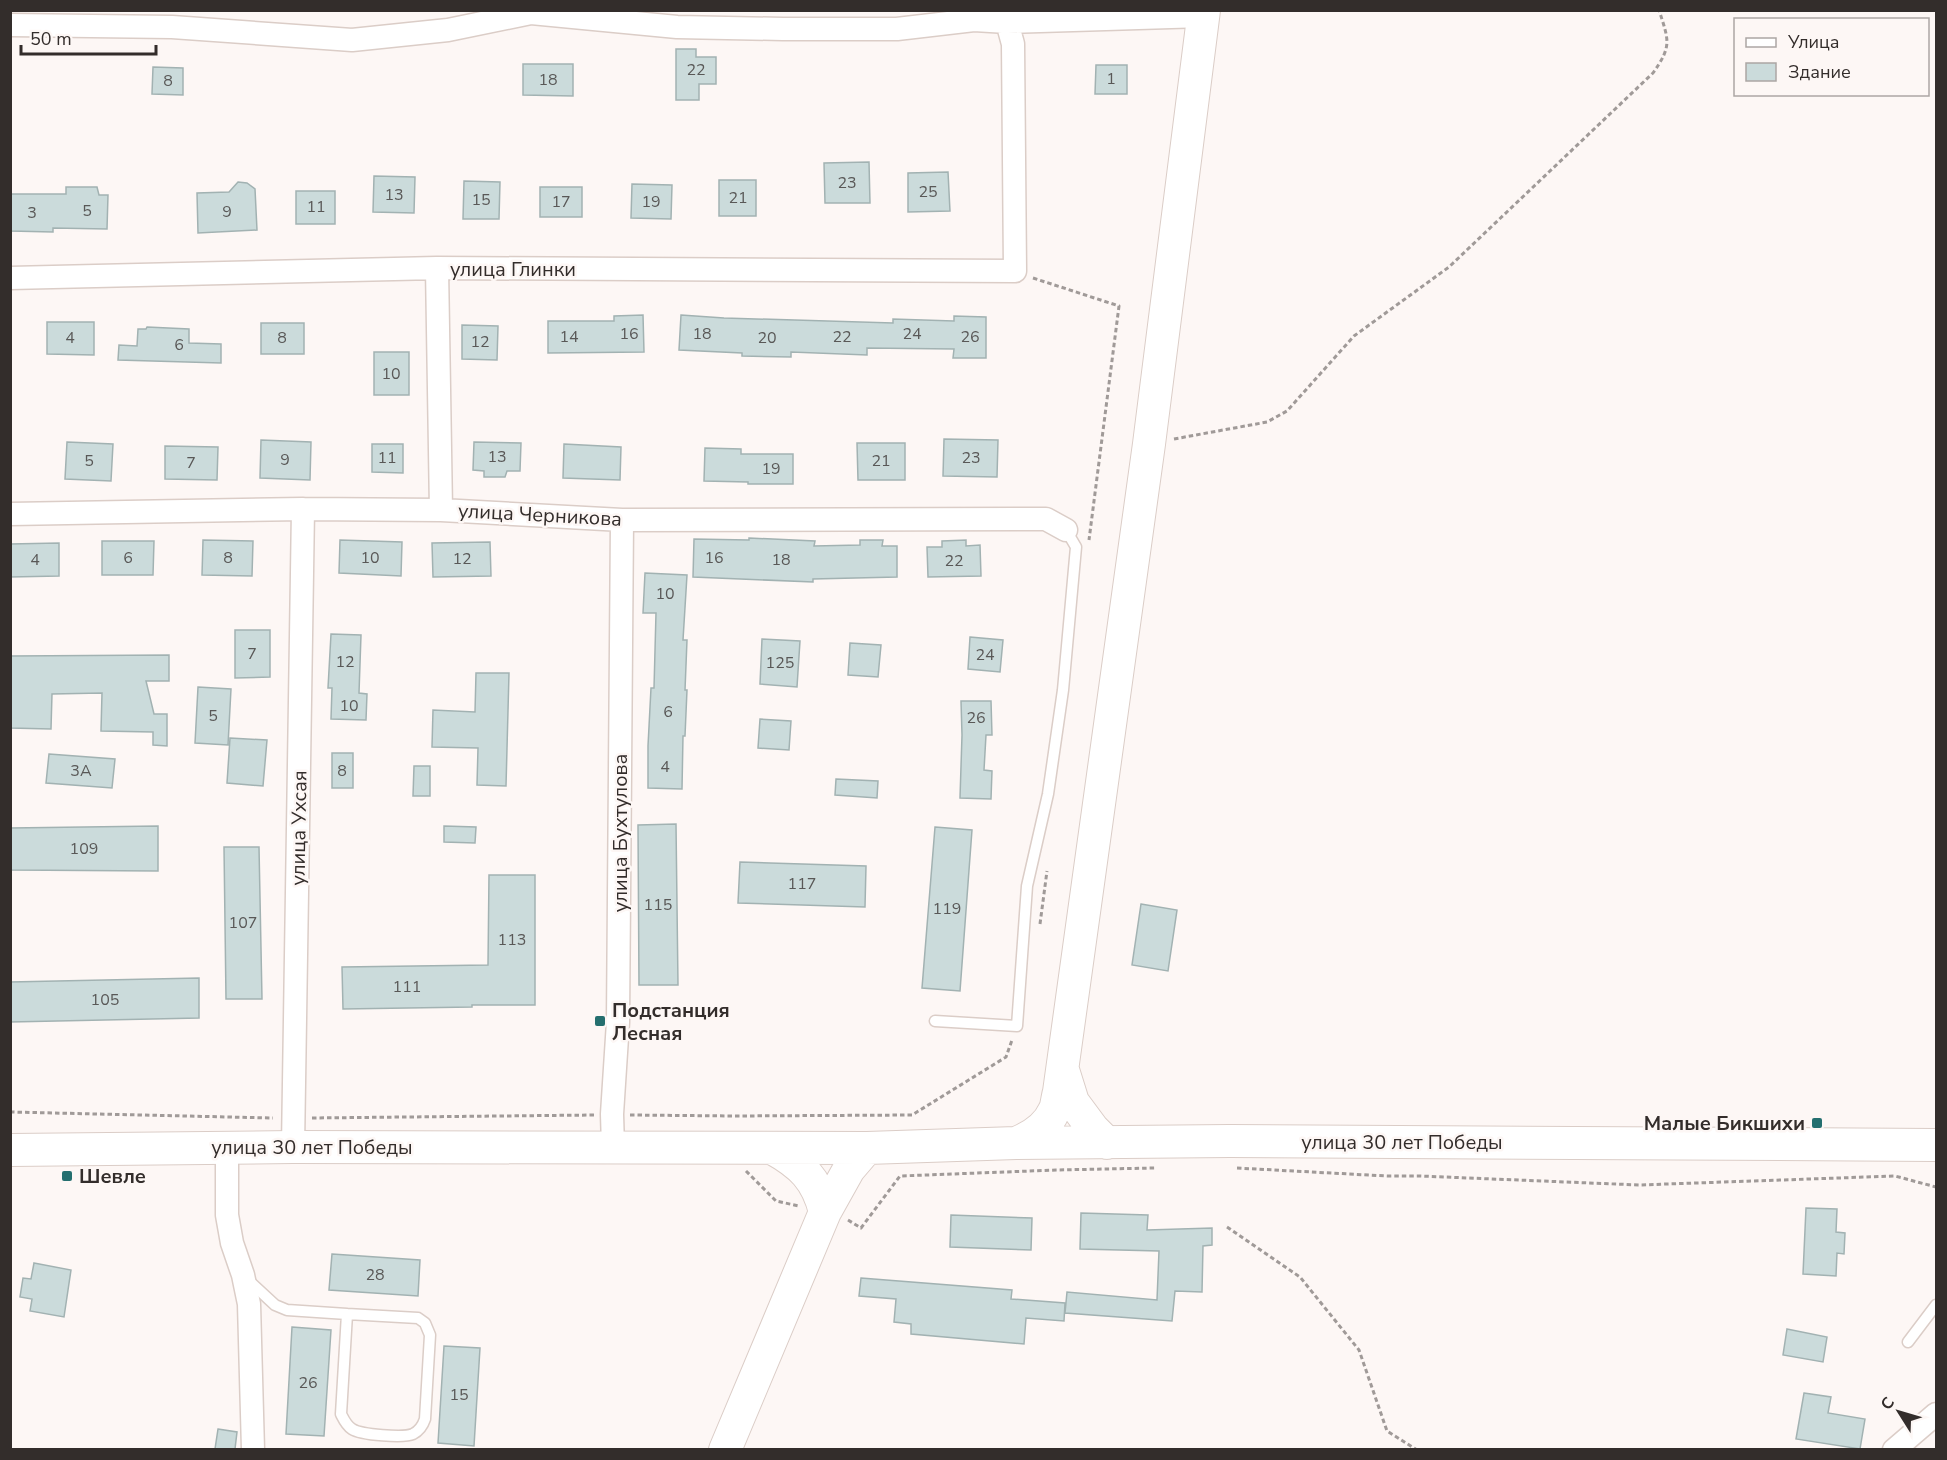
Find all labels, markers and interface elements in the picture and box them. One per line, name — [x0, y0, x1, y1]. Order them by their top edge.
scale bar — [21, 18, 156, 56]
legend — [1734, 18, 1929, 96]
text: 50 m — [30, 27, 72, 51]
text: Улица — [1787, 30, 1839, 54]
house number: 22 — [686, 59, 706, 81]
text: Здание — [1788, 60, 1851, 84]
house number: 1 — [1106, 68, 1116, 90]
house number: 18 — [538, 69, 558, 91]
house number: 8 — [163, 70, 173, 92]
house number: 23 — [837, 172, 857, 194]
house number: 25 — [918, 181, 938, 203]
house number: 13 — [384, 184, 404, 206]
house number: 21 — [728, 187, 748, 209]
house number: 15 — [471, 189, 491, 211]
house number: 17 — [551, 191, 571, 213]
house number: 19 — [641, 191, 661, 213]
house number: 11 — [306, 196, 326, 218]
house number: 5 — [82, 200, 92, 222]
house number: 9 — [222, 201, 232, 223]
house number: 3 — [27, 202, 37, 224]
street label: улица Глинки — [450, 256, 576, 283]
house number: 16 — [619, 323, 639, 345]
house number: 18 — [692, 323, 712, 345]
house number: 24 — [902, 323, 922, 345]
house number: 14 — [559, 326, 579, 348]
house number: 22 — [832, 326, 852, 348]
house number: 26 — [960, 326, 980, 348]
house number: 4 — [65, 327, 75, 349]
house number: 8 — [277, 327, 287, 349]
house number: 20 — [757, 327, 777, 349]
house number: 12 — [470, 331, 490, 353]
house number: 6 — [174, 334, 184, 356]
house number: 10 — [381, 363, 401, 385]
house number: 13 — [487, 446, 507, 468]
house number: 11 — [377, 447, 397, 469]
house number: 23 — [961, 447, 981, 469]
house number: 9 — [280, 449, 290, 471]
house number: 5 — [84, 450, 94, 472]
house number: 21 — [871, 450, 891, 472]
house number: 7 — [186, 452, 196, 474]
house number: 19 — [761, 458, 781, 480]
street label: улица Черникова — [457, 497, 623, 533]
house number: 6 — [123, 547, 133, 569]
house number: 8 — [223, 547, 233, 569]
house number: 10 — [360, 547, 380, 569]
house number: 16 — [704, 547, 724, 569]
house number: 12 — [452, 548, 472, 570]
house number: 4 — [30, 549, 40, 571]
house number: 18 — [771, 549, 791, 571]
house number: 22 — [944, 550, 964, 572]
house number: 10 — [655, 583, 675, 605]
house number: 7 — [247, 643, 257, 665]
house number: 24 — [975, 644, 995, 666]
house number: 12 — [335, 651, 355, 673]
house number: 125 — [766, 652, 794, 674]
house number: 10 — [339, 695, 359, 717]
house number: 6 — [663, 701, 673, 723]
house number: 5 — [208, 705, 218, 727]
house number: 26 — [966, 707, 986, 729]
street label: улица Бухтулова — [607, 754, 634, 912]
house number: 4 — [660, 756, 670, 778]
house number: 3А — [70, 760, 92, 782]
house number: 8 — [337, 760, 347, 782]
street label: улица Ухсая — [284, 770, 314, 886]
house number: 109 — [70, 838, 98, 860]
house number: 117 — [788, 873, 816, 895]
house number: 115 — [644, 894, 672, 916]
house number: 119 — [933, 898, 961, 920]
house number: 107 — [229, 912, 257, 934]
house number: 113 — [498, 929, 526, 951]
house number: 111 — [393, 976, 421, 998]
house number: 105 — [91, 989, 119, 1011]
place label: Подстанция Лесная — [612, 997, 730, 1047]
marker: Подстанция Лесная — [593, 1014, 607, 1028]
place label: Малые Бикшихи — [1644, 1110, 1805, 1137]
marker: Малые Бикшихи — [1810, 1116, 1824, 1130]
street label: улица 30 лет Победы — [1301, 1129, 1503, 1156]
street label: улица 30 лет Победы — [211, 1134, 413, 1161]
place label: Шевле — [79, 1163, 146, 1190]
marker: Шевле — [60, 1169, 74, 1183]
house number: 28 — [365, 1264, 385, 1286]
house number: 26 — [298, 1372, 318, 1394]
north arrow — [1869, 1382, 1929, 1442]
house number: 15 — [449, 1384, 469, 1406]
text: С — [1876, 1393, 1900, 1415]

